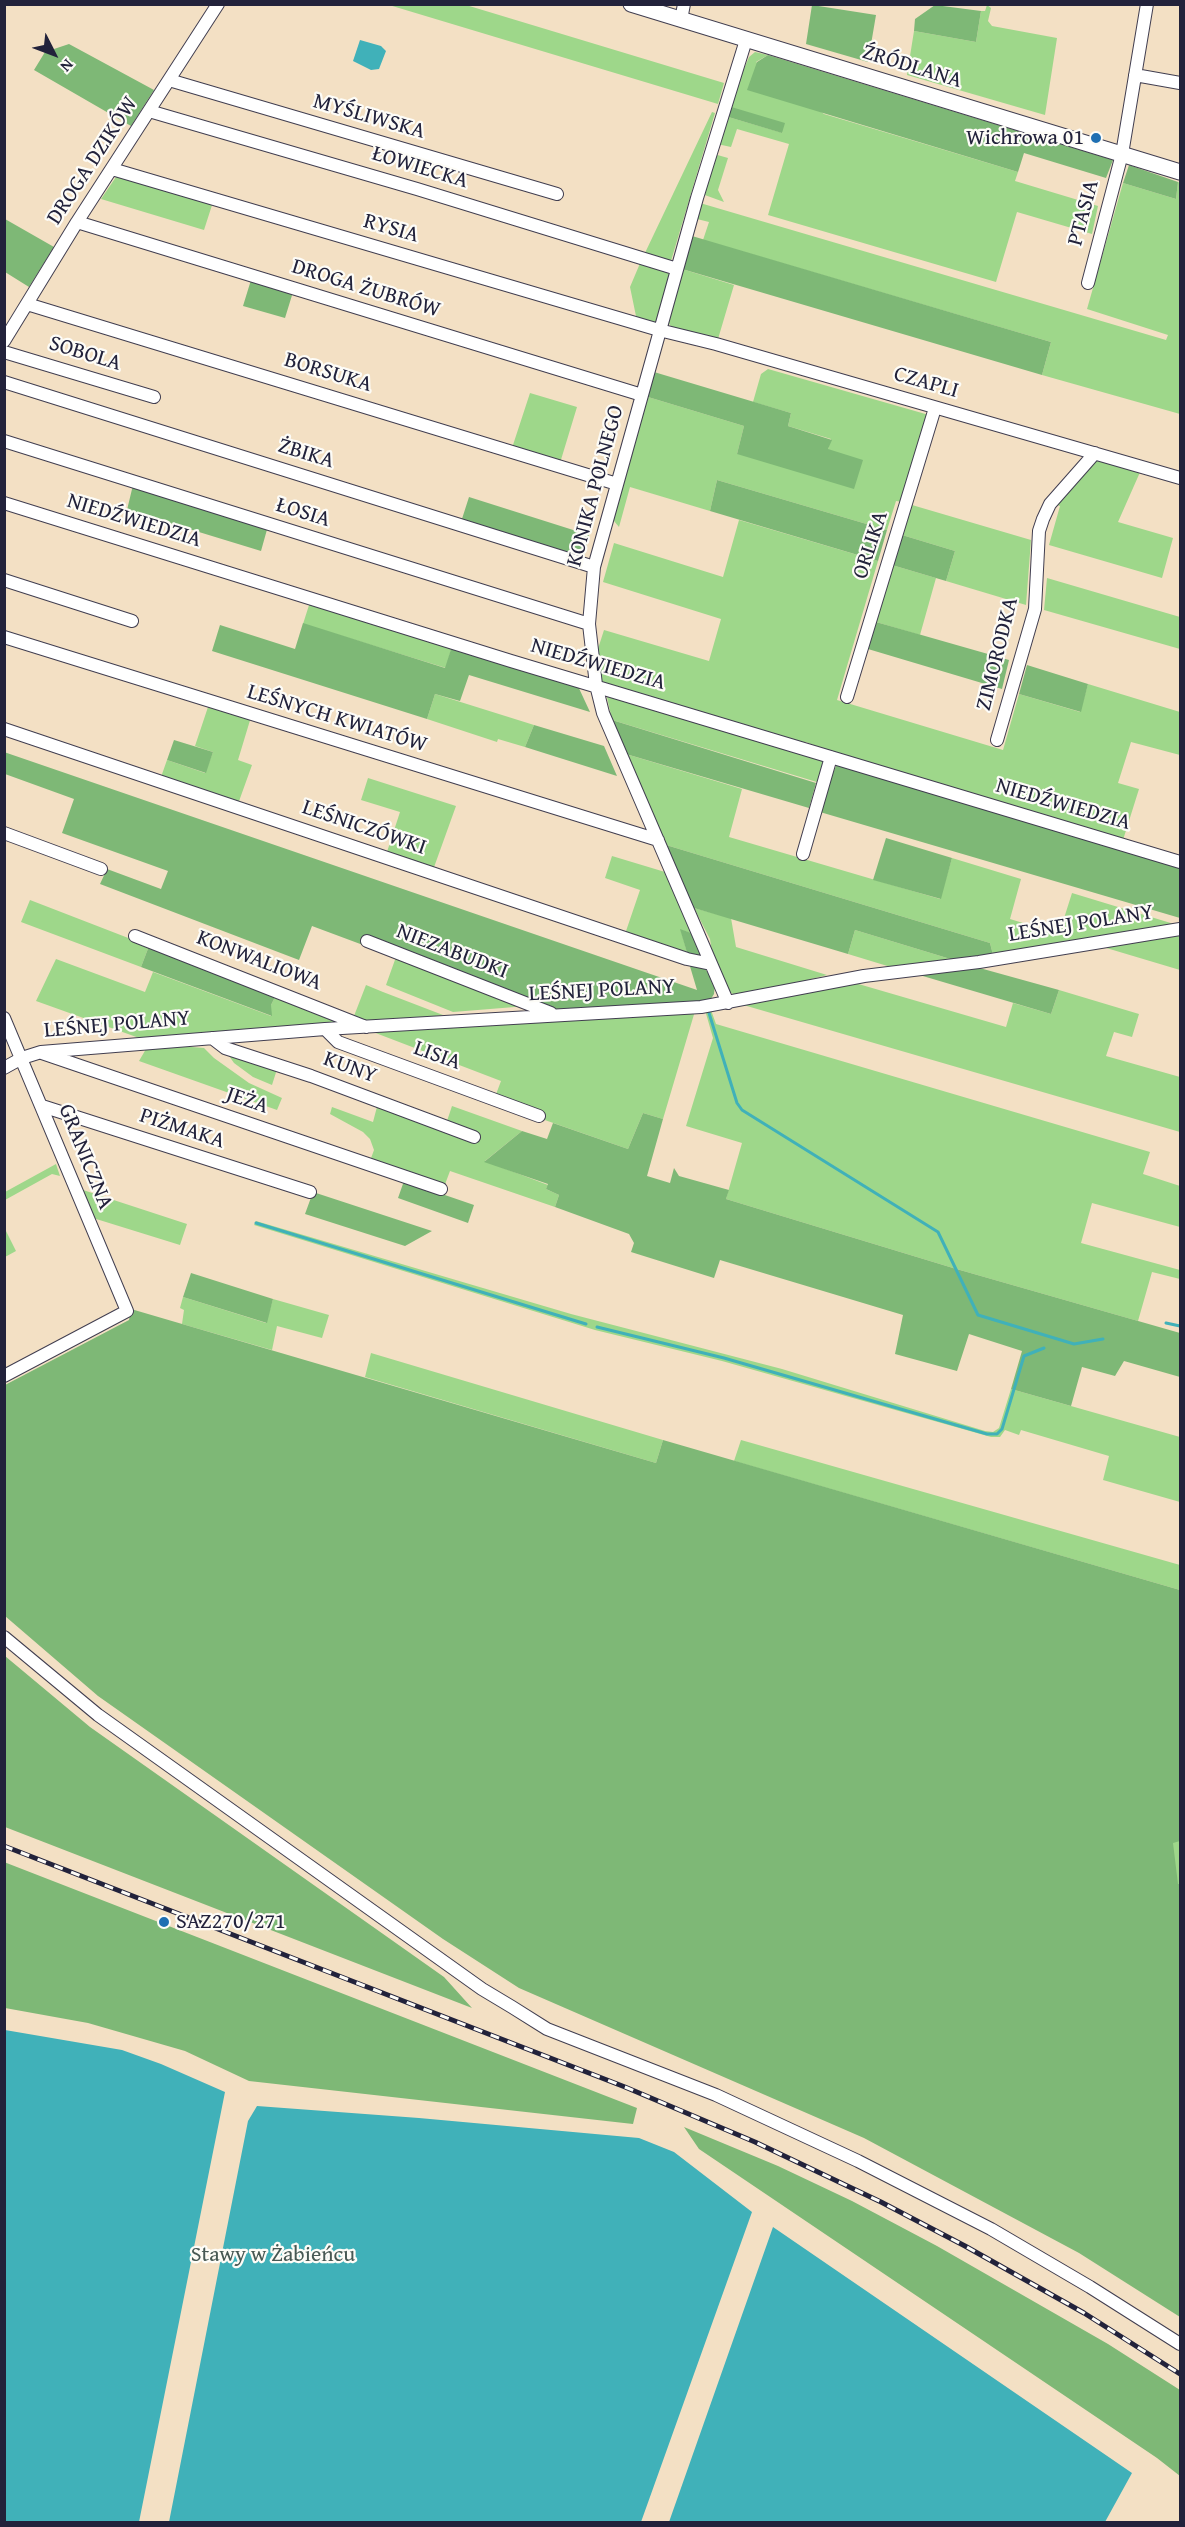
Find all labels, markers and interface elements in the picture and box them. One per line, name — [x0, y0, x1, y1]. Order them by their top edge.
north arrow — [24, 24, 84, 84]
street label: ŹRÓDLANA — [859, 39, 965, 95]
text: N — [55, 54, 80, 78]
street label: MYŚLIWSKA — [310, 88, 428, 146]
street label: DROGA DZIKÓW — [42, 92, 144, 230]
place label: Wichrowa 01 — [966, 125, 1084, 151]
marker: Wichrowa 01 — [1089, 131, 1103, 145]
street label: ŁOWIECKA — [369, 141, 471, 195]
street label: PTASIA — [1063, 177, 1105, 249]
street label: RYSIA — [360, 209, 422, 249]
street label: DROGA ŻUBRÓW — [289, 254, 443, 324]
street label: SOBOLA — [46, 331, 124, 377]
street label: BORSUKA — [281, 347, 375, 399]
street label: CZAPLI — [891, 361, 961, 405]
street label: KONIKA POLNEGO — [562, 402, 630, 570]
street label: ŻBIKA — [275, 433, 337, 475]
street label: NIEDŹWIEDZIA — [64, 488, 204, 554]
street label: ŁOSIA — [273, 492, 333, 534]
street label: ORLIKA — [848, 508, 894, 582]
street label: ZIMORODKA — [971, 595, 1025, 713]
street label: NIEDŹWIEDZIA — [528, 633, 668, 697]
street label: LEŚNYCH KWIATÓW — [244, 679, 430, 759]
street label: NIEDŹWIEDZIA — [993, 773, 1133, 837]
street label: LEŚNICZÓWKI — [299, 794, 429, 862]
street label: LEŚNEJ POLANY — [1006, 899, 1156, 949]
street label: NIEZABUDKI — [392, 919, 512, 985]
street label: KONWALIOWA — [193, 925, 325, 997]
street label: LEŚNEJ POLANY — [528, 974, 676, 1008]
street label: LEŚNEJ POLANY — [43, 1005, 191, 1045]
street label: LISIA — [410, 1035, 464, 1077]
street label: KUNY — [320, 1046, 380, 1090]
street label: JEŻA — [222, 1082, 272, 1120]
street label: GRANICZNA — [52, 1100, 118, 1214]
street label: PIŻMAKA — [136, 1103, 228, 1155]
place label: SAZ270/271 — [176, 1909, 286, 1935]
marker: SAZ270/271 — [157, 1915, 171, 1929]
park label: Stawy w Żabieńcu — [191, 2242, 355, 2268]

